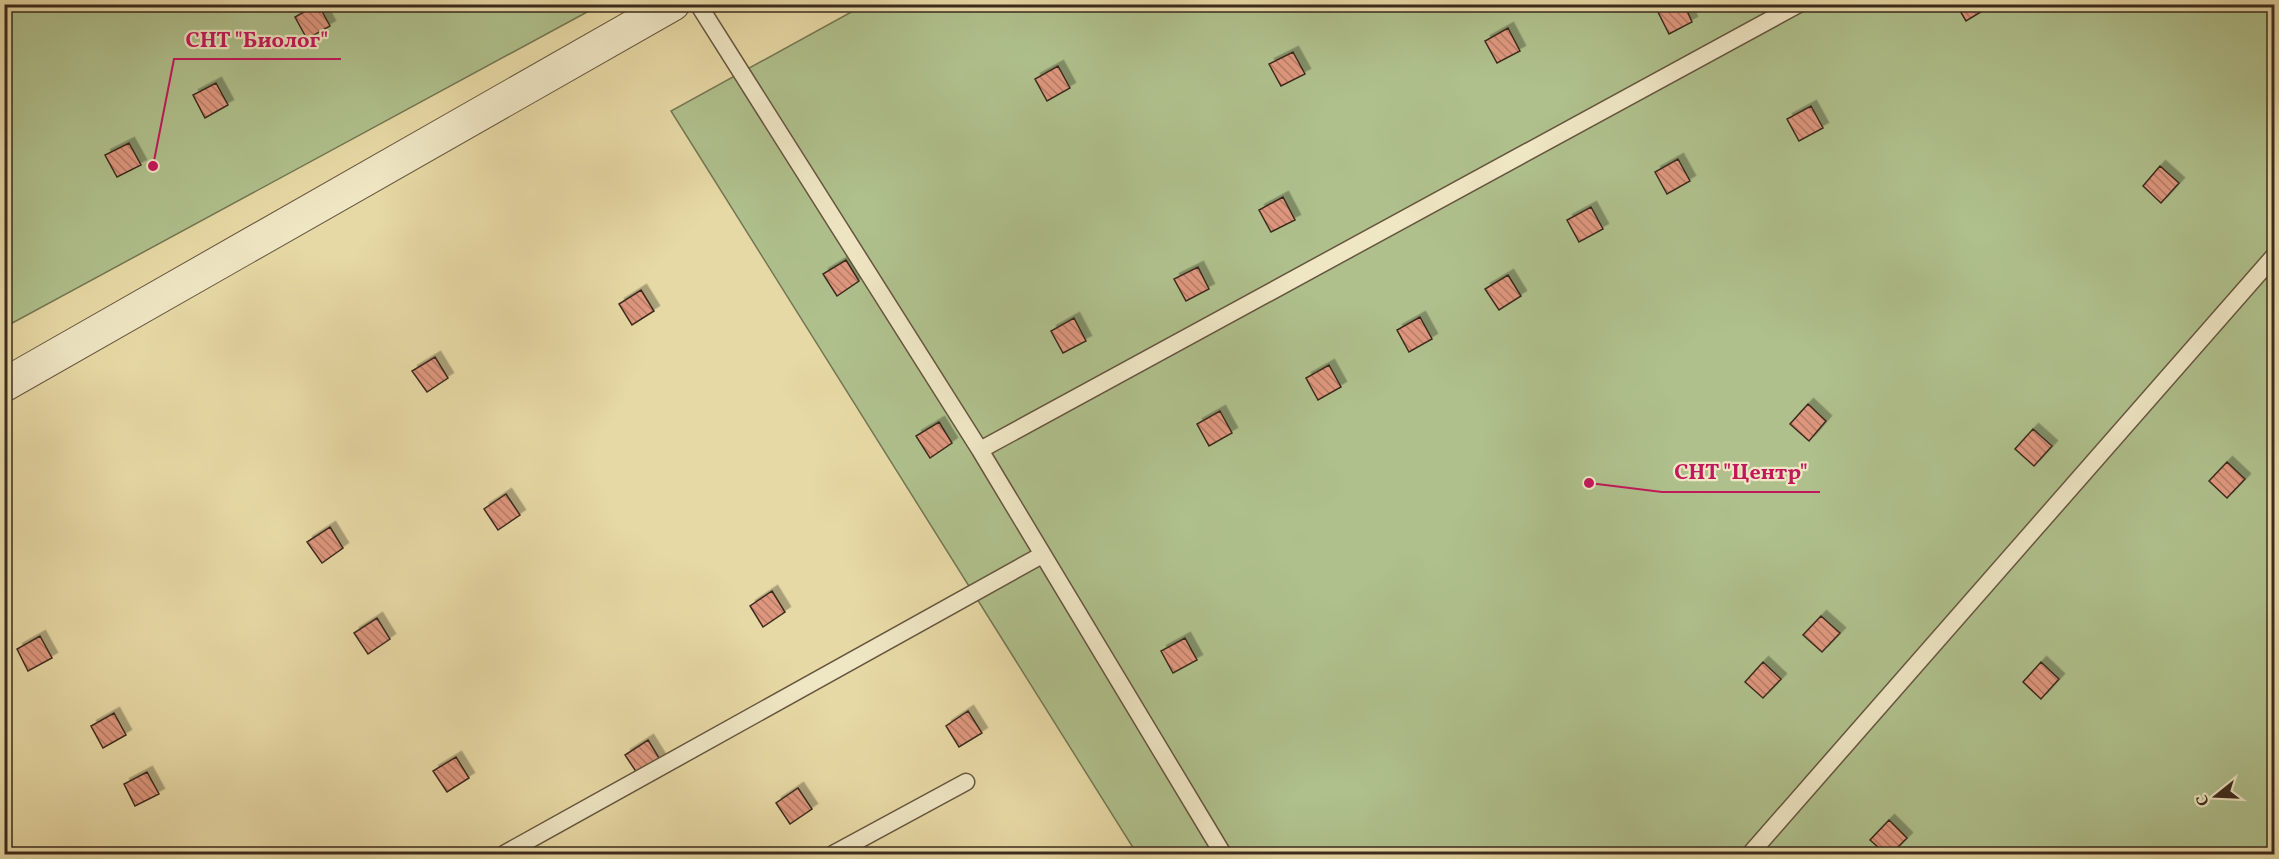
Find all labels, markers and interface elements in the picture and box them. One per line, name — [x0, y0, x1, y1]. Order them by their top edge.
callout: СНТ "Биолог" — [174, 19, 341, 59]
text: СНТ "Биолог" — [186, 26, 328, 57]
callout: СНТ "Центр" — [1662, 452, 1820, 492]
text: СНТ "Центр" — [1674, 458, 1808, 489]
north arrow — [2186, 766, 2246, 826]
text: С — [2192, 792, 2216, 808]

